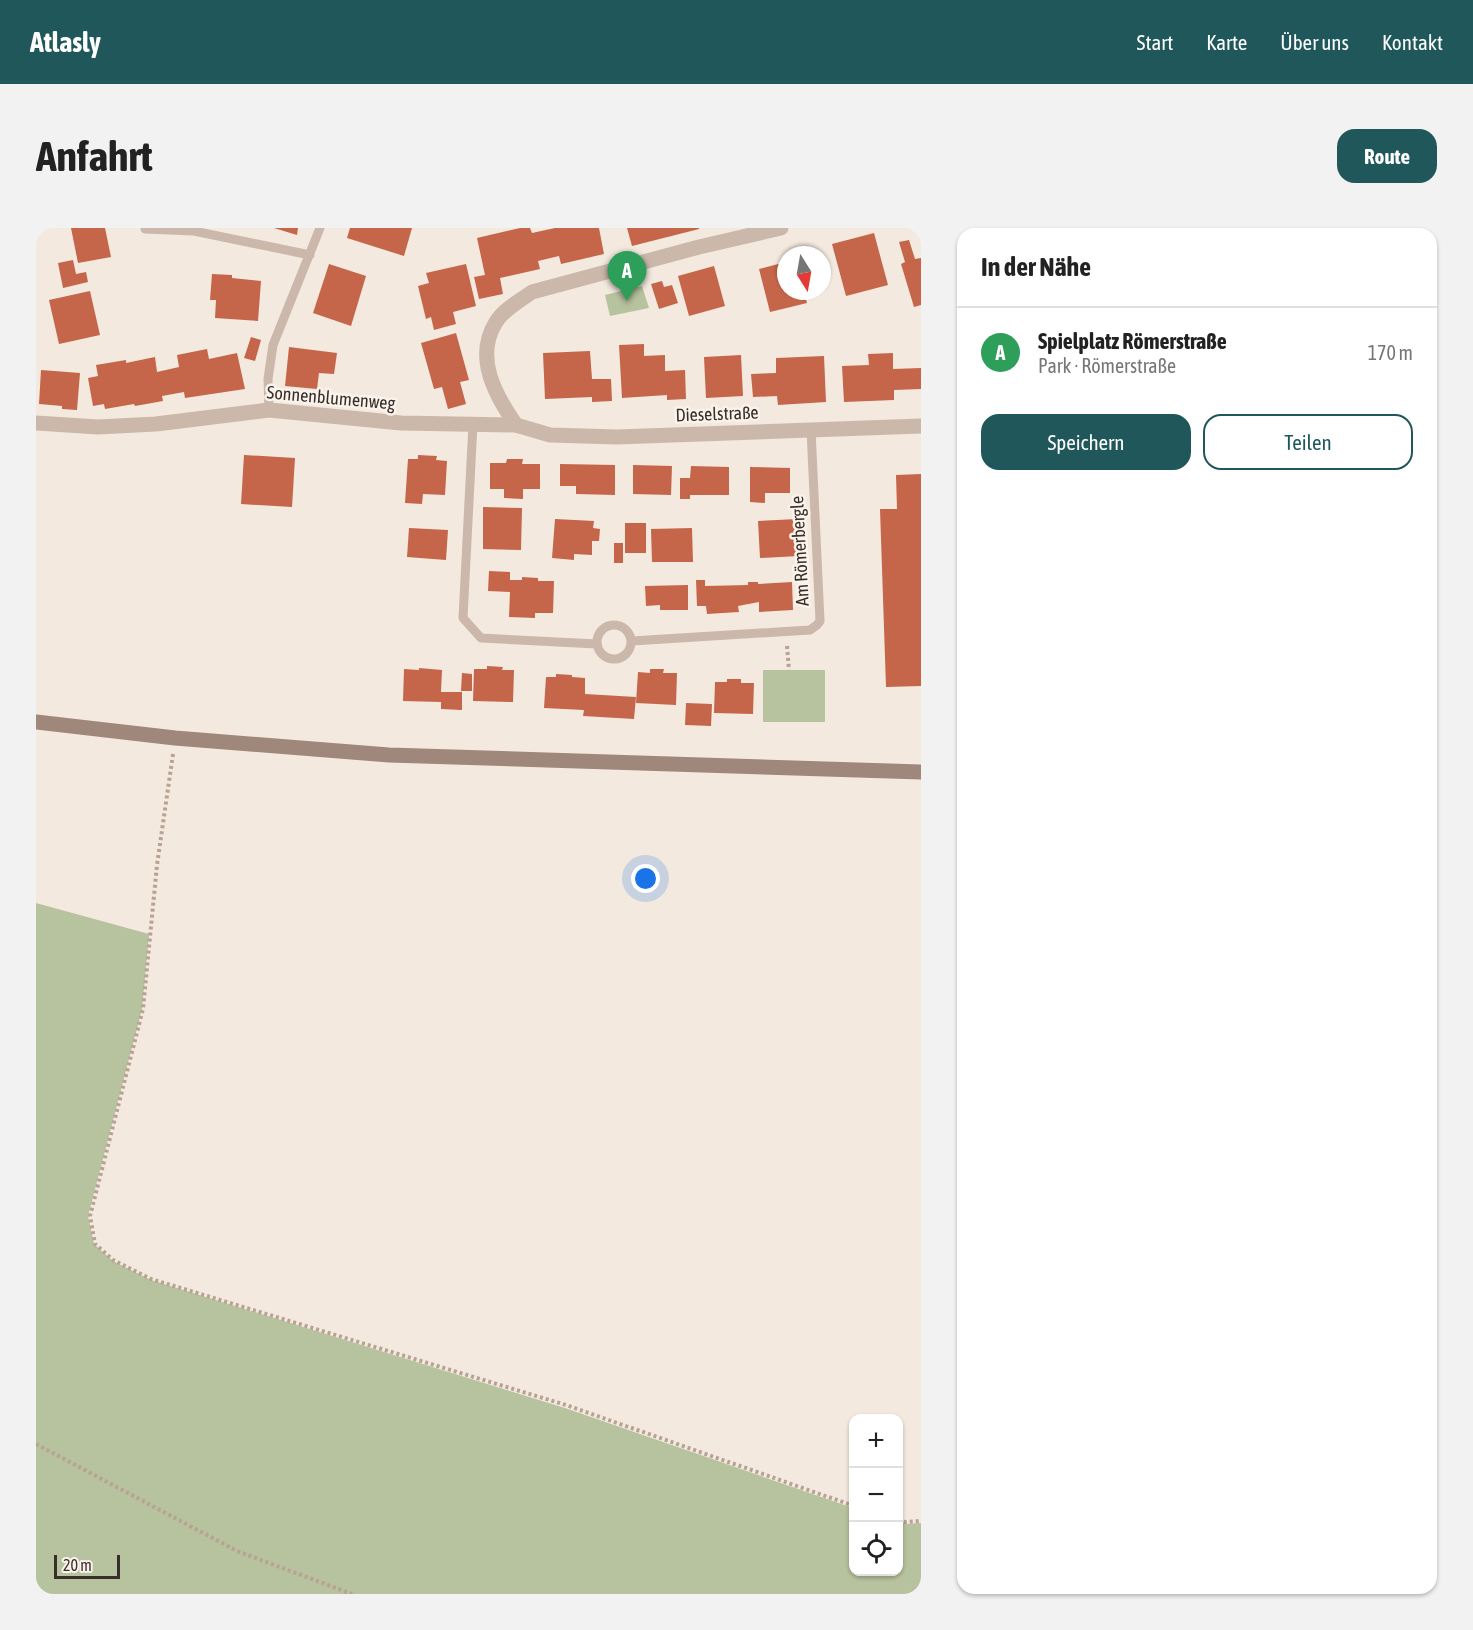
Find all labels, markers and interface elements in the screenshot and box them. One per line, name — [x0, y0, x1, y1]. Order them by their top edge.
text: Atlasly — [30, 26, 101, 58]
text: Start — [1137, 30, 1173, 54]
text: Karte — [1206, 30, 1247, 54]
text: Über uns — [1280, 30, 1349, 54]
text: Kontakt — [1382, 30, 1443, 54]
button: Route — [1337, 129, 1437, 183]
text: Anfahrt — [36, 132, 153, 180]
north arrow — [777, 246, 831, 300]
pin: A — [608, 251, 646, 301]
text: In der Nähe — [981, 252, 1091, 282]
text: Spielplatz Römerstraße — [1038, 328, 1227, 354]
text: A — [996, 341, 1005, 364]
text: 170 m — [1368, 341, 1413, 364]
text: Park · Römerstraße — [1038, 354, 1176, 377]
street label: Sonnenblumenweg — [266, 381, 396, 414]
street label: Dieselstraße — [675, 402, 759, 425]
button: Speichern — [981, 414, 1191, 470]
button: Teilen — [1203, 414, 1413, 470]
street label: Am Römerbergle — [786, 495, 813, 607]
your location — [631, 864, 660, 893]
map controls — [849, 1414, 903, 1576]
button: + — [849, 1414, 903, 1468]
button: − — [849, 1468, 903, 1522]
button: locate — [849, 1522, 903, 1576]
scale bar — [54, 1552, 120, 1580]
text: 20 m — [63, 1556, 92, 1574]

